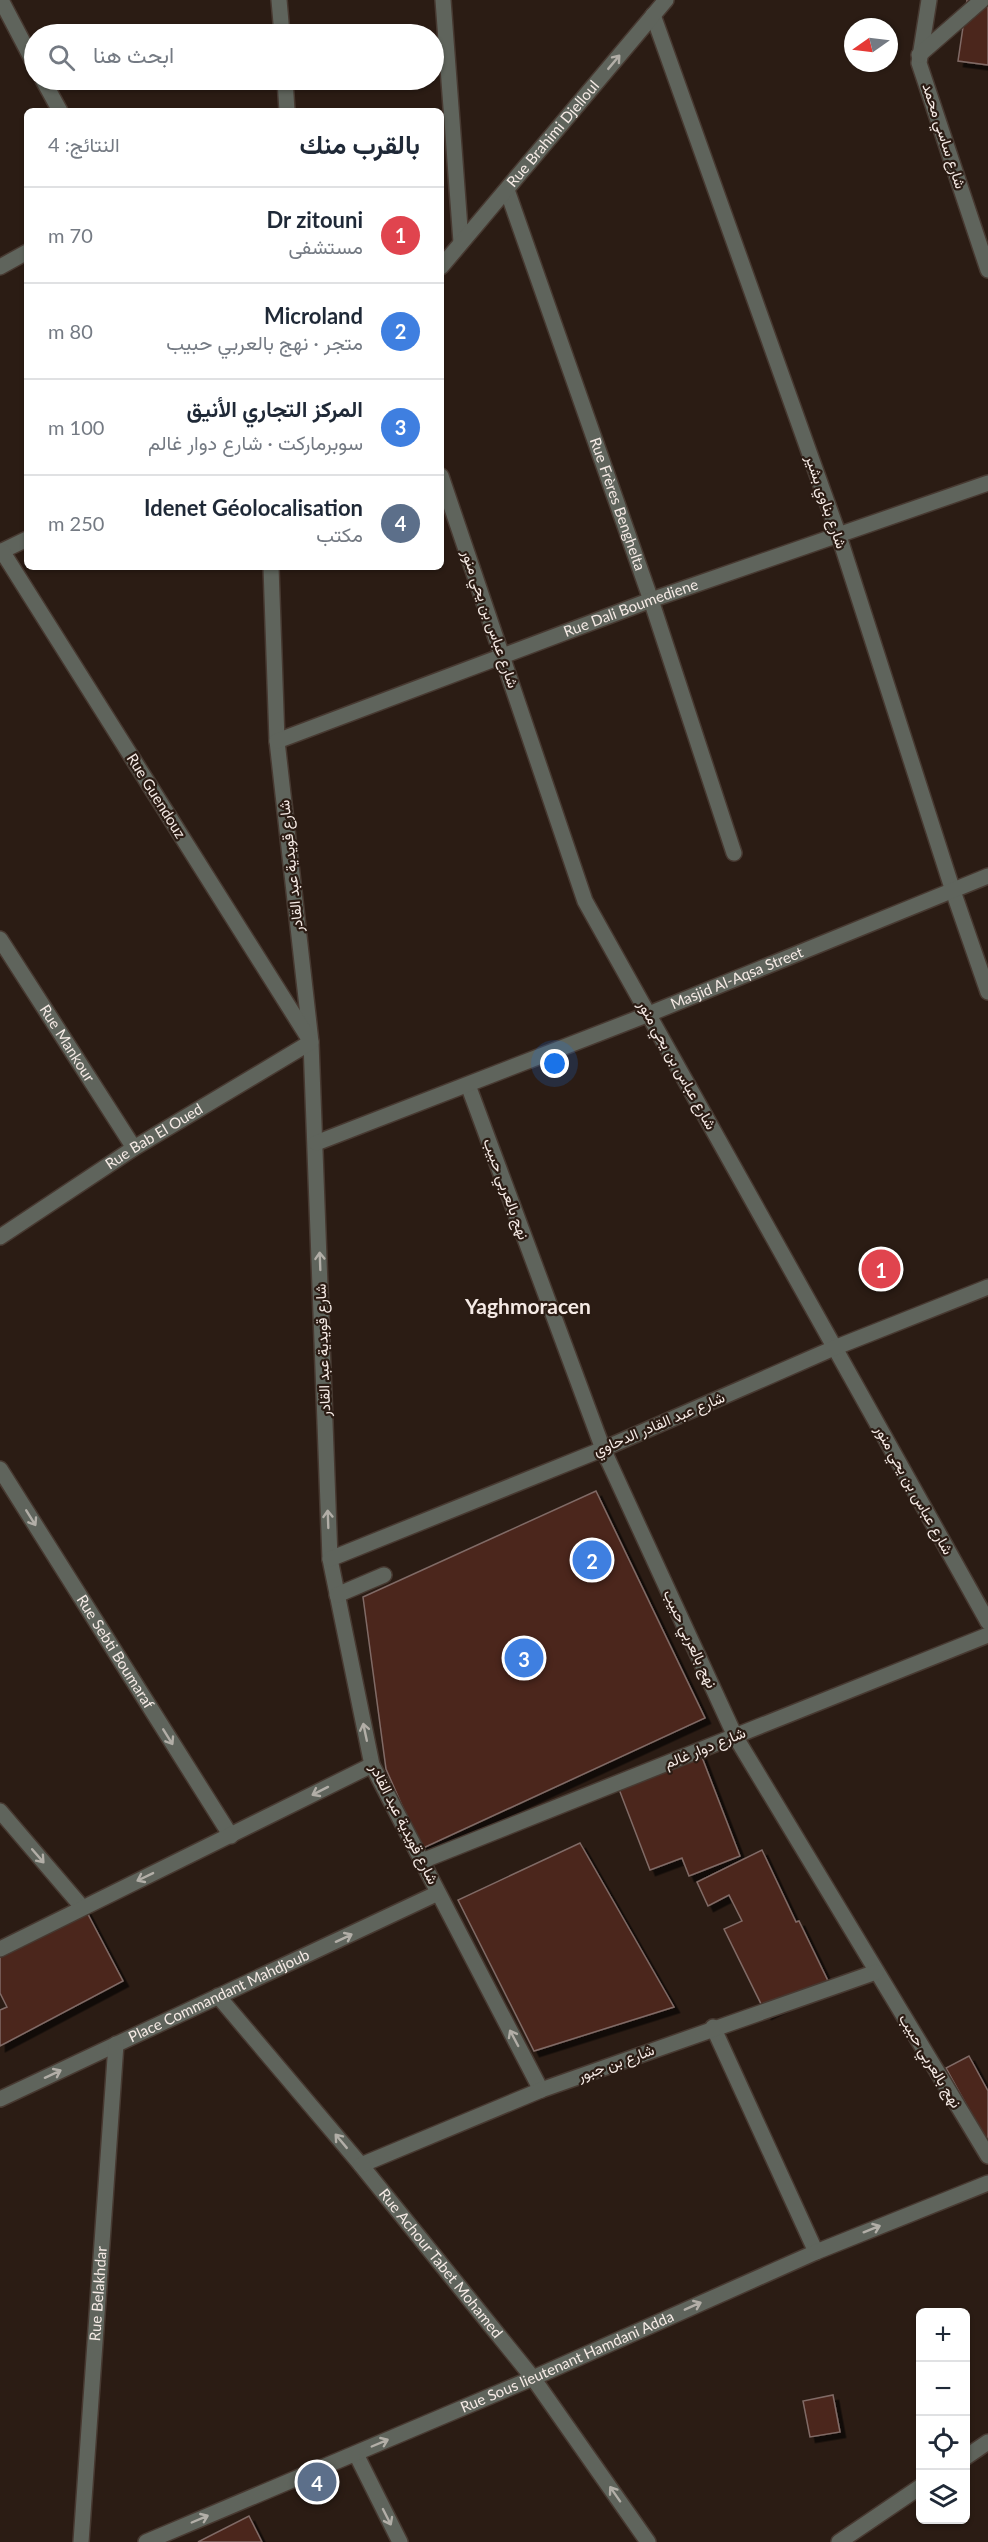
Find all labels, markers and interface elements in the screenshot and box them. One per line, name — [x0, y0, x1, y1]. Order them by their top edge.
north arrow — [844, 18, 898, 72]
search box — [24, 24, 444, 90]
icon: search — [45, 41, 78, 74]
text: ابحث هنا — [93, 41, 174, 68]
one-way arrow — [607, 55, 621, 70]
street label: Rue Brahimi Djelloul — [502, 76, 602, 190]
street label: شارع ساسي محمد — [915, 81, 971, 192]
text: بالقرب منك — [300, 128, 420, 160]
text: النتائج: 4 — [48, 132, 120, 156]
text: Dr zitouni — [267, 206, 363, 233]
text: 70 m — [48, 223, 93, 247]
text: 1 — [395, 223, 406, 247]
text: مستشفى — [288, 234, 363, 258]
text: Microland — [264, 302, 363, 329]
text: 80 m — [48, 319, 93, 343]
text: 2 — [395, 319, 406, 343]
text: متجر · نهج بالعربي حبيب — [166, 330, 363, 354]
text: المركز التجاري الأنيق — [187, 395, 363, 422]
text: 100 m — [48, 415, 104, 439]
text: 3 — [395, 415, 406, 439]
text: سوبرماركت · شارع دوار غالم — [148, 430, 363, 454]
street label: Rue Frères Benghelta — [587, 435, 650, 573]
street label: شارع بناوي بشير — [798, 452, 851, 552]
text: Idenet Géolocalisation — [144, 494, 363, 521]
text: 250 m — [48, 511, 104, 535]
text: 4 — [395, 511, 406, 535]
text: مكتب — [316, 522, 363, 546]
street label: شارع عباس بن يحي منور — [454, 546, 523, 692]
street label: Rue Dali Boumediene — [561, 574, 700, 640]
street label: Rue Guendouz — [124, 750, 190, 841]
street label: شارع قويدية عبد القادر — [274, 799, 309, 934]
street label: Masjid Al-Aqsa Street — [668, 942, 806, 1012]
street label: شارع عباس بن يحي منور — [630, 996, 721, 1135]
street label: Rue Mankour — [36, 1001, 99, 1085]
your location — [540, 1049, 569, 1078]
street label: Rue Bab El Oued — [101, 1099, 206, 1173]
street label: نهج بالعربي حبيب — [476, 1135, 534, 1244]
pin: 1 — [862, 1246, 900, 1292]
one-way arrow — [314, 1252, 326, 1272]
street label: شارع قويدية عبد القادر — [311, 1283, 336, 1418]
district label: Yaghmoracen — [464, 1293, 591, 1318]
street label: شارع عبد القادر الدحاوي — [590, 1387, 729, 1464]
street label: شارع عباس بن يحي منور — [867, 1421, 958, 1560]
one-way arrow — [26, 1509, 38, 1526]
one-way arrow — [323, 1510, 334, 1530]
pin: 2 — [572, 1538, 612, 1582]
street label: نهج بالعربي حبيب — [656, 1586, 722, 1693]
street label: Rue Sebti Boumaraf — [73, 1591, 159, 1712]
pin: 3 — [504, 1636, 544, 1680]
one-way arrow — [359, 1722, 370, 1742]
street label: شارع دوار غالم — [661, 1723, 749, 1774]
one-way arrow — [162, 1728, 175, 1745]
street label: شارع قويدية عبد القادر — [364, 1759, 443, 1888]
one-way arrow — [311, 1786, 329, 1797]
one-way arrow — [31, 1848, 45, 1863]
one-way arrow — [136, 1872, 154, 1884]
one-way arrow — [334, 1931, 352, 1943]
street label: Place Commandant Mahdjoub — [125, 1945, 312, 2045]
street label: نهج بالعربي حبيب — [891, 2010, 966, 2113]
one-way arrow — [508, 2030, 519, 2048]
street label: شارع بن جبور — [574, 2040, 658, 2087]
one-way arrow — [43, 2068, 61, 2080]
one-way arrow — [334, 2134, 348, 2149]
street label: Rue Achour Tabet Mohamed — [376, 2185, 507, 2341]
one-way arrow — [862, 2223, 881, 2234]
street label: Rue Belakhdar — [85, 2245, 110, 2342]
one-way arrow — [684, 2300, 702, 2312]
street label: Rue Sous lieutenant Hamdani Adda — [457, 2307, 676, 2416]
map controls — [916, 2308, 970, 2524]
button: + — [916, 2308, 970, 2362]
button: − — [916, 2362, 970, 2416]
button: locate — [916, 2416, 970, 2470]
one-way arrow — [371, 2437, 389, 2448]
pin: 4 — [298, 2460, 336, 2504]
button: layers — [916, 2470, 970, 2524]
one-way arrow — [609, 2487, 621, 2503]
one-way arrow — [382, 2507, 394, 2525]
one-way arrow — [191, 2513, 209, 2524]

